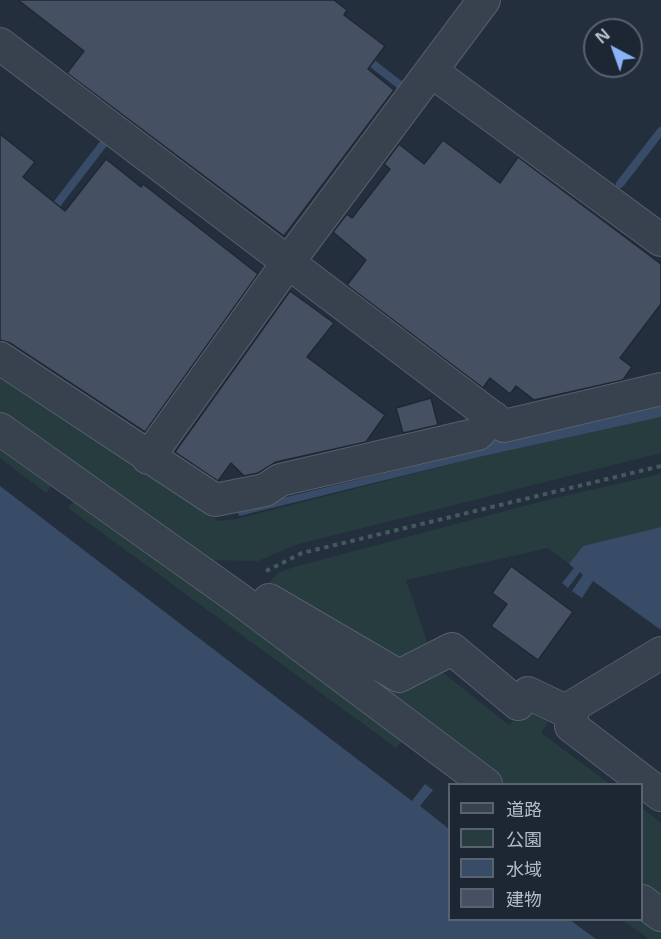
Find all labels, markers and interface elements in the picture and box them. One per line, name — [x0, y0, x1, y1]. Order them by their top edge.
north arrow — [583, 18, 643, 78]
text: N — [590, 23, 615, 49]
legend — [448, 783, 643, 921]
text: 道路 — [506, 797, 542, 821]
text: 公園 — [506, 827, 542, 851]
text: 水域 — [506, 857, 542, 881]
text: 建物 — [506, 887, 542, 911]

